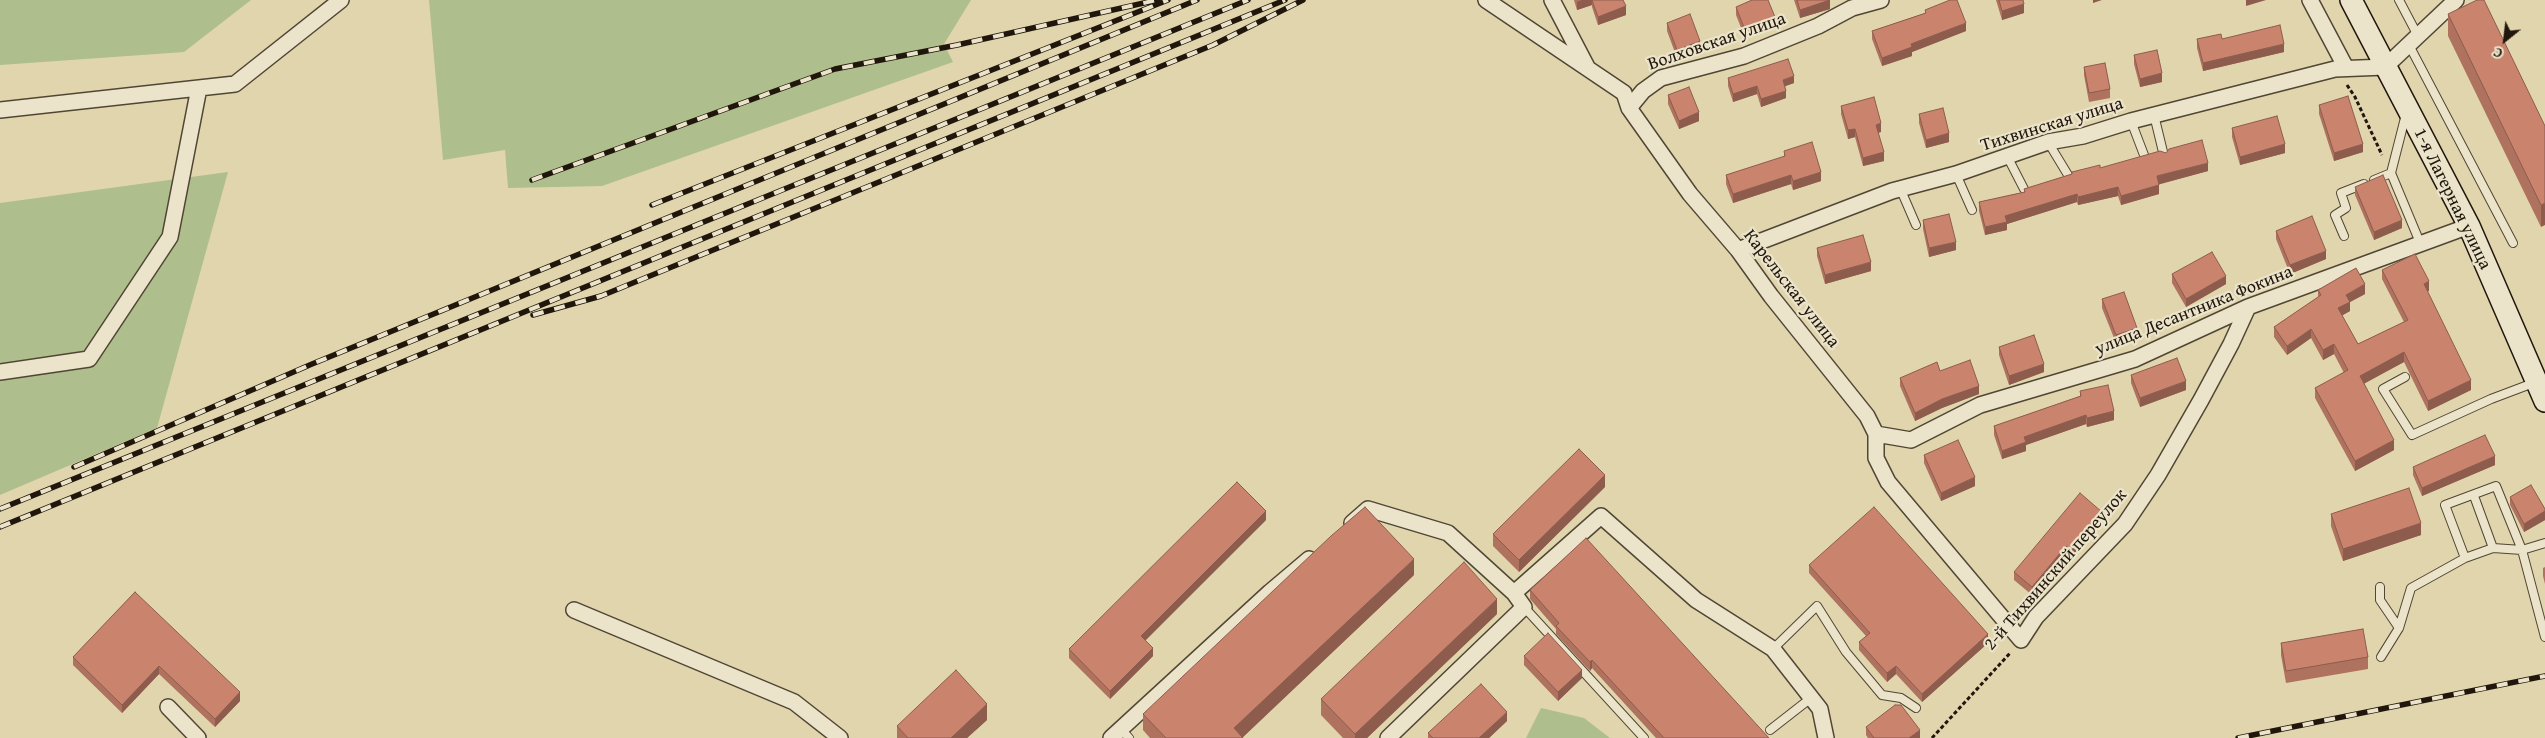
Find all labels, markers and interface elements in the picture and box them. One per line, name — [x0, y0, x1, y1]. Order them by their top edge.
street label: Волховская улица — [1645, 8, 1789, 76]
north arrow — [2480, 15, 2530, 65]
text: С — [2489, 42, 2506, 64]
street label: Тихвинская улица — [1978, 93, 2126, 157]
street label: 1-я Лагерная улица — [2408, 125, 2496, 273]
street label: Карельская улица — [1738, 226, 1844, 352]
street label: улица Десантника Фокина — [2092, 261, 2296, 361]
street label: 2-й Тихвинский переулок — [1980, 485, 2132, 655]

